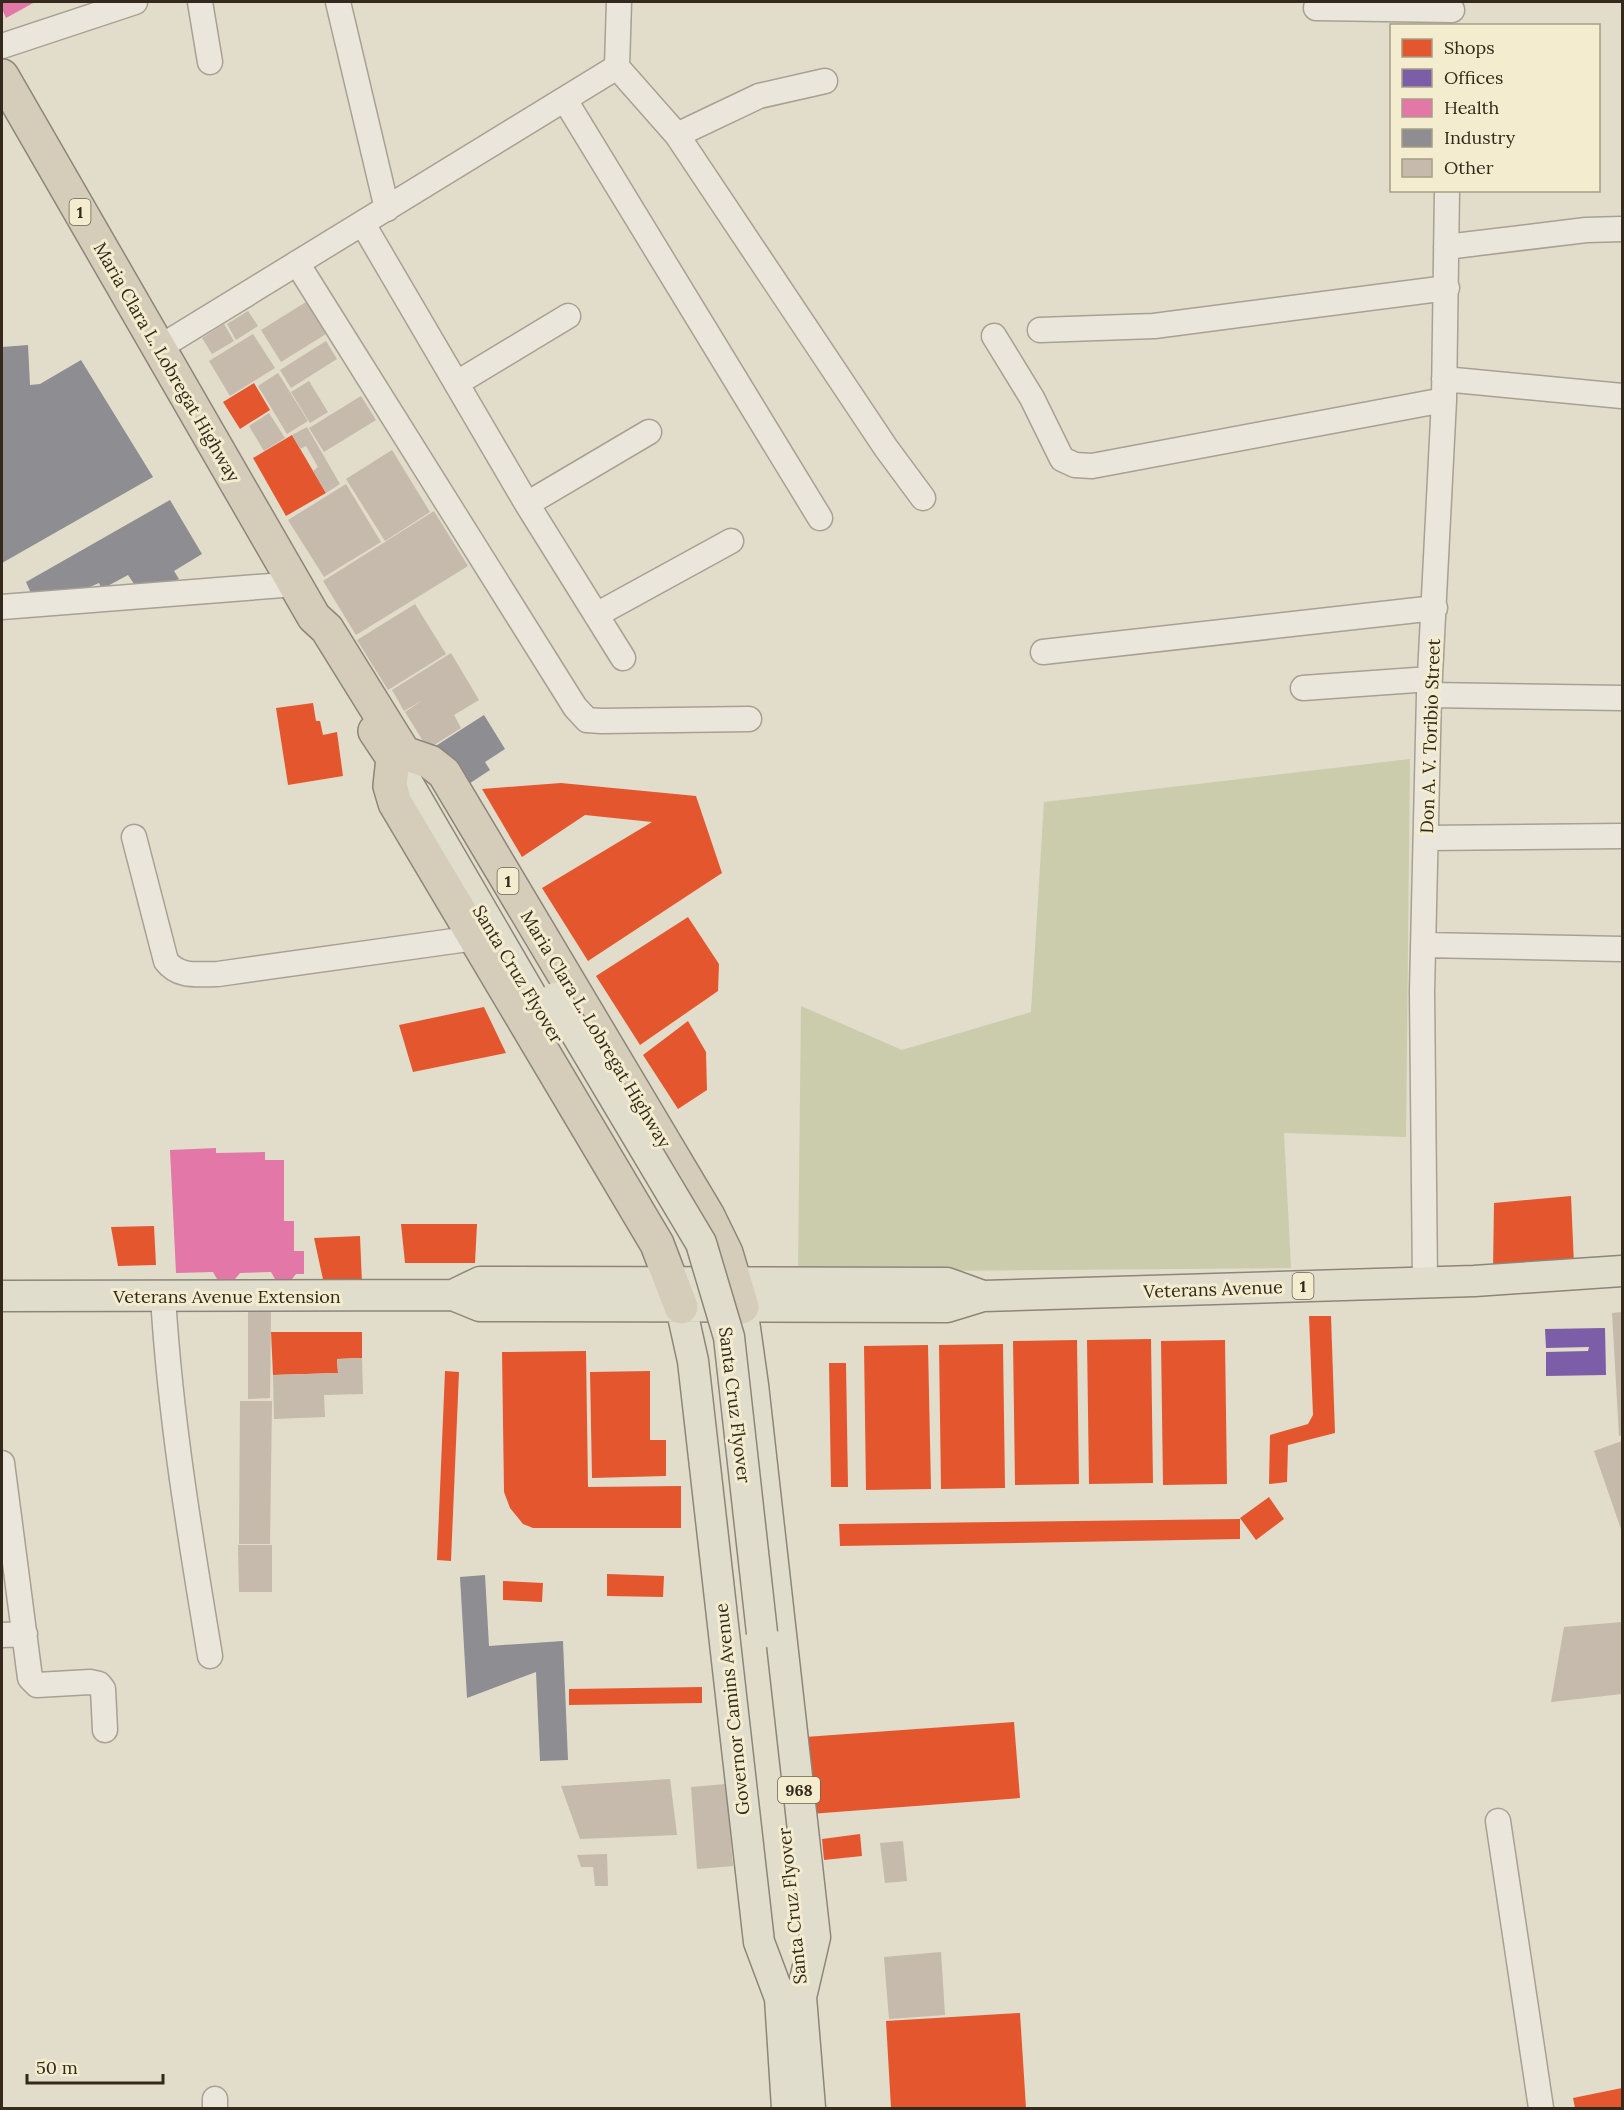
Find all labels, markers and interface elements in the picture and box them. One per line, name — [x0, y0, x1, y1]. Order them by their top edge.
legend — [1390, 24, 1600, 192]
text: Shops — [1444, 36, 1495, 59]
text: Offices — [1444, 66, 1503, 89]
text: Health — [1444, 96, 1500, 119]
text: Industry — [1444, 126, 1516, 149]
text: Other — [1444, 156, 1494, 179]
road number: 1 — [70, 199, 90, 225]
street label: Maria Clara L. Lobregat Highway — [89, 238, 246, 486]
street label: Don A. V. Toribio Street — [1415, 638, 1445, 834]
road number: 1 — [498, 868, 518, 894]
street label: Santa Cruz Flyover — [468, 901, 568, 1048]
street label: Maria Clara L. Lobregat Highway — [516, 906, 676, 1152]
road number: 1 — [1292, 1273, 1314, 1299]
street label: Veterans Avenue — [1142, 1275, 1283, 1303]
street label: Veterans Avenue Extension — [112, 1285, 341, 1308]
street label: Santa Cruz Flyover — [714, 1326, 756, 1485]
street label: Governor Camins Avenue — [709, 1602, 755, 1816]
road number: 968 — [778, 1777, 820, 1803]
street label: Santa Cruz Flyover — [772, 1826, 812, 1985]
scale bar — [27, 2047, 164, 2085]
text: 50 m — [36, 2056, 78, 2079]

